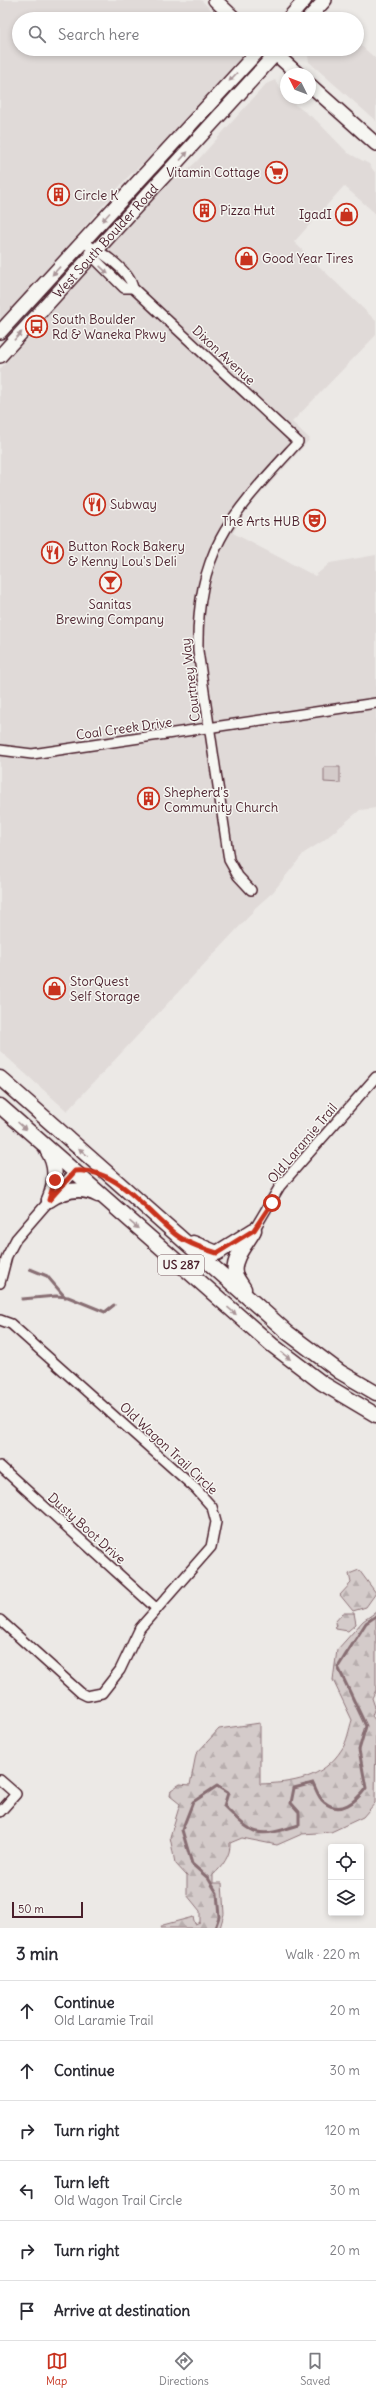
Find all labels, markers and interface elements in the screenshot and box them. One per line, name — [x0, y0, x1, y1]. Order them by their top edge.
search box — [12, 12, 364, 56]
icon: search — [26, 23, 48, 45]
text: Search here — [58, 25, 139, 44]
north arrow — [280, 68, 316, 104]
one-way arrow — [228, 72, 238, 82]
one-way arrow — [179, 151, 188, 160]
supermarket icon: Vitamin Cottage — [263, 159, 289, 185]
place label: Vitamin Cottage — [166, 164, 260, 181]
street label: West South Boulder Road — [49, 180, 162, 302]
building icon: Circle K — [46, 182, 72, 208]
place label: Circle K — [74, 187, 118, 204]
building icon: Pizza Hut — [192, 197, 218, 223]
shop icon: IgadI — [334, 201, 360, 227]
place label: Pizza Hut — [220, 202, 276, 219]
place label: IgadI — [299, 206, 332, 223]
one-way arrow — [101, 212, 110, 222]
shop icon: Good Year Tires — [233, 245, 259, 271]
place label: Good Year Tires — [262, 250, 353, 267]
one-way arrow — [99, 265, 110, 274]
one-way arrow — [51, 266, 61, 276]
place label: South Boulder Rd & Waneka Pkwy — [52, 311, 166, 343]
bus stop icon: South Boulder Rd & Waneka Pkwy — [23, 313, 49, 339]
street label: Dixon Avenue — [189, 322, 259, 389]
one-way arrow — [14, 331, 23, 341]
restaurant icon: Subway — [82, 491, 108, 517]
place label: Subway — [110, 496, 157, 513]
theatre icon: The Arts HUB — [302, 508, 328, 534]
place label: The Arts HUB — [222, 513, 300, 530]
place label: Button Rock Bakery & Kenny Lou's Deli — [68, 538, 185, 570]
restaurant icon: Button Rock Bakery & Kenny Lou's Deli — [39, 540, 65, 566]
bar icon: Sanitas Brewing Company — [97, 569, 123, 595]
place label: Sanitas Brewing Company — [56, 596, 164, 628]
street label: Courtney Way — [177, 637, 204, 723]
street label: Coal Creek Drive — [75, 713, 173, 744]
place label: Shepherd's Community Church — [164, 784, 279, 816]
building icon: Shepherd's Community Church — [135, 786, 161, 812]
place label: StorQuest Self Storage — [70, 973, 140, 1005]
shop icon: StorQuest Self Storage — [42, 975, 68, 1001]
street label: Old Laramie Trail — [264, 1100, 341, 1187]
one-way arrow — [17, 1121, 26, 1130]
one-way arrow — [78, 1148, 88, 1157]
route end — [46, 1171, 64, 1189]
route start — [263, 1194, 281, 1212]
one-way arrow — [129, 1220, 140, 1229]
road number: US 287 — [158, 1255, 204, 1275]
one-way arrow — [227, 1306, 237, 1315]
one-way arrow — [281, 1352, 292, 1361]
street label: Old Wagon Trail Circle — [116, 1398, 221, 1498]
street label: Dusty Boot Drive — [44, 1489, 129, 1568]
map controls — [328, 1844, 364, 1916]
button: locate — [328, 1844, 364, 1880]
button: layers — [328, 1880, 364, 1916]
scale bar — [12, 1900, 83, 1919]
text: 50 m — [18, 1902, 44, 1916]
text: 3 min — [16, 1943, 58, 1965]
text: Walk · 220 m — [285, 1946, 360, 1963]
text: Continue — [54, 1993, 115, 2012]
icon: ahead — [16, 2000, 38, 2022]
text: 20 m — [330, 2002, 360, 2019]
text: Old Laramie Trail — [54, 2012, 153, 2029]
icon: ahead — [16, 2060, 38, 2082]
text: Continue — [54, 2061, 115, 2080]
text: 30 m — [330, 2062, 360, 2079]
icon: right — [16, 2120, 38, 2142]
text: Turn right — [54, 2121, 119, 2140]
text: 120 m — [325, 2122, 360, 2139]
text: Turn left — [54, 2173, 109, 2192]
icon: left — [16, 2180, 38, 2202]
text: 30 m — [330, 2182, 360, 2199]
text: Old Wagon Trail Circle — [54, 2192, 182, 2209]
icon: right — [16, 2240, 38, 2262]
text: Turn right — [54, 2241, 119, 2260]
text: 20 m — [330, 2242, 360, 2259]
icon: arrive — [16, 2300, 38, 2322]
text: Arrive at destination — [54, 2301, 190, 2320]
tab: Map — [46, 2350, 68, 2388]
tab: Directions — [159, 2350, 209, 2388]
tab: Saved — [300, 2350, 330, 2388]

